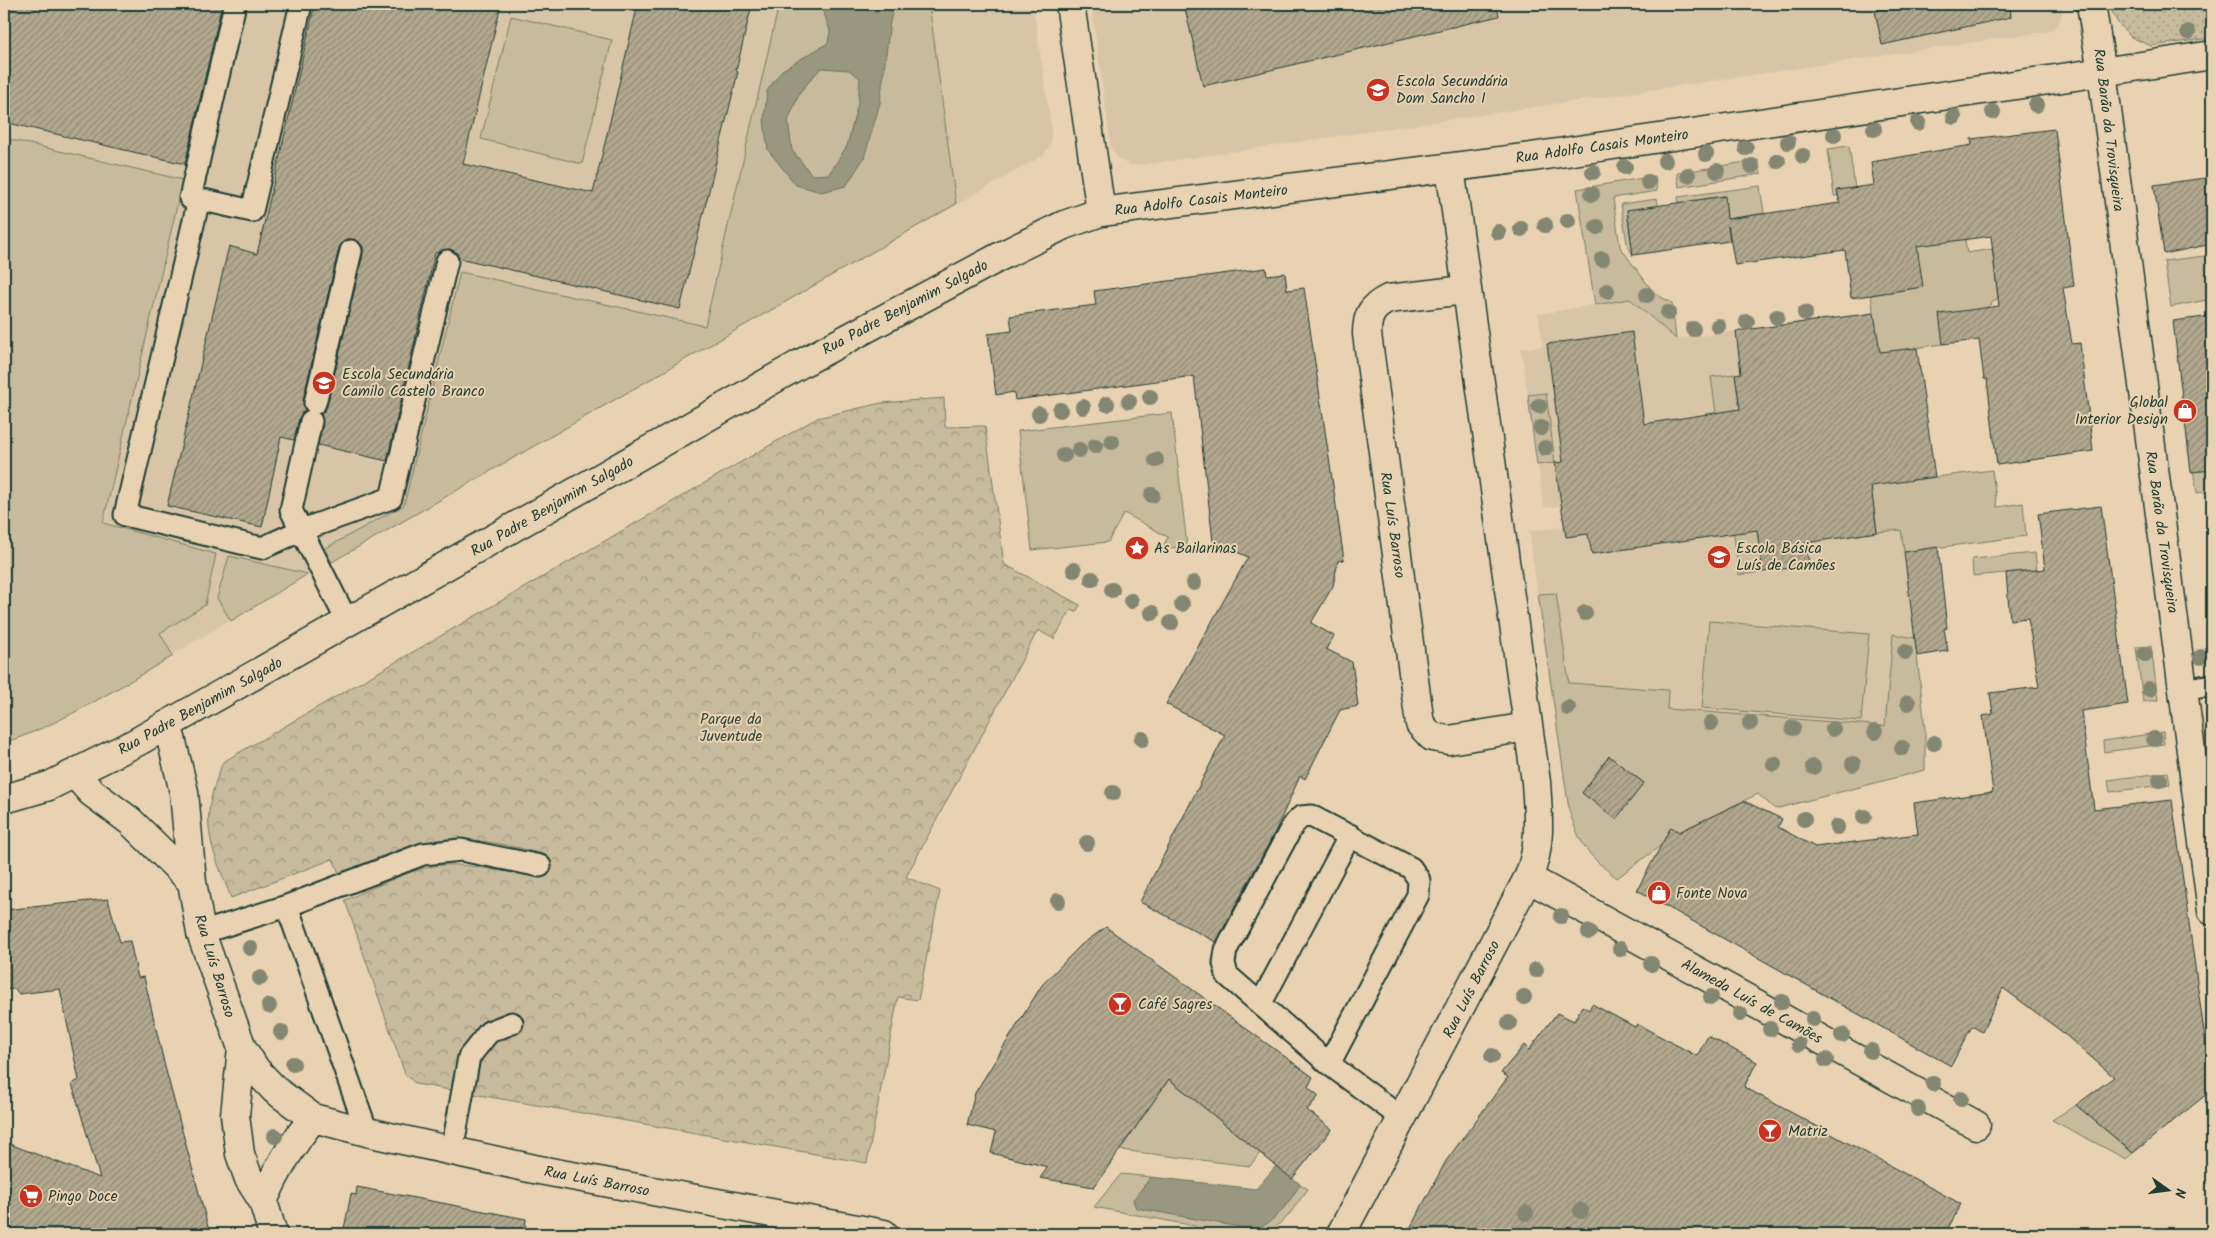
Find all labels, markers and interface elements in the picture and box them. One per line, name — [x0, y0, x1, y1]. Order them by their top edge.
street label: Rua Barão da Trovisqueira — [2086, 47, 2130, 213]
place label: Escola Secundária Dom Sancho I — [1396, 70, 1508, 111]
school or university icon: Escola Secundária Dom Sancho I — [1365, 77, 1391, 103]
street label: Rua Adolfo Casais Monteiro — [1514, 123, 1690, 171]
street label: Rua Adolfo Casais Monteiro — [1113, 178, 1289, 224]
street label: Rua Padre Benjamim Salgado — [818, 254, 993, 362]
place label: Escola Secundária Camilo Castelo Branco — [342, 363, 485, 404]
school or university icon: Escola Secundária Camilo Castelo Branco — [311, 370, 337, 396]
place label: Global Interior Design — [2075, 391, 2168, 432]
shop icon: Global Interior Design — [2172, 398, 2198, 424]
street label: Rua Barão da Trovisqueira — [2138, 449, 2184, 615]
street label: Rua Padre Benjamim Salgado — [466, 450, 639, 564]
street label: Rua Luís Barroso — [1373, 471, 1411, 580]
place icon: As Bailarinas — [1124, 535, 1150, 561]
place label: As Bailarinas — [1154, 537, 1237, 561]
place label: Escola Básica Luís de Camões — [1736, 537, 1836, 578]
school or university icon: Escola Básica Luís de Camões — [1706, 544, 1732, 570]
street label: Rua Padre Benjamim Salgado — [114, 651, 287, 762]
park label: Parque da Juventude — [700, 708, 763, 749]
shop icon: Fonte Nova — [1646, 880, 1672, 906]
place label: Fonte Nova — [1676, 882, 1748, 906]
street label: Rua Luís Barroso — [187, 912, 241, 1021]
street label: Rua Luís Barroso — [1437, 936, 1507, 1043]
street label: Alameda Luís de Camões — [1676, 953, 1827, 1051]
bar icon: Café Sagres — [1107, 991, 1133, 1017]
place label: Café Sagres — [1138, 993, 1213, 1017]
bar icon: Matriz — [1757, 1118, 1783, 1144]
place label: Matriz — [1788, 1120, 1828, 1144]
street label: Rua Luís Barroso — [542, 1160, 652, 1204]
north arrow — [2144, 1166, 2194, 1216]
supermarket icon: Pingo Doce — [18, 1183, 44, 1209]
place label: Pingo Doce — [48, 1185, 118, 1209]
text: N — [2168, 1186, 2191, 1200]

